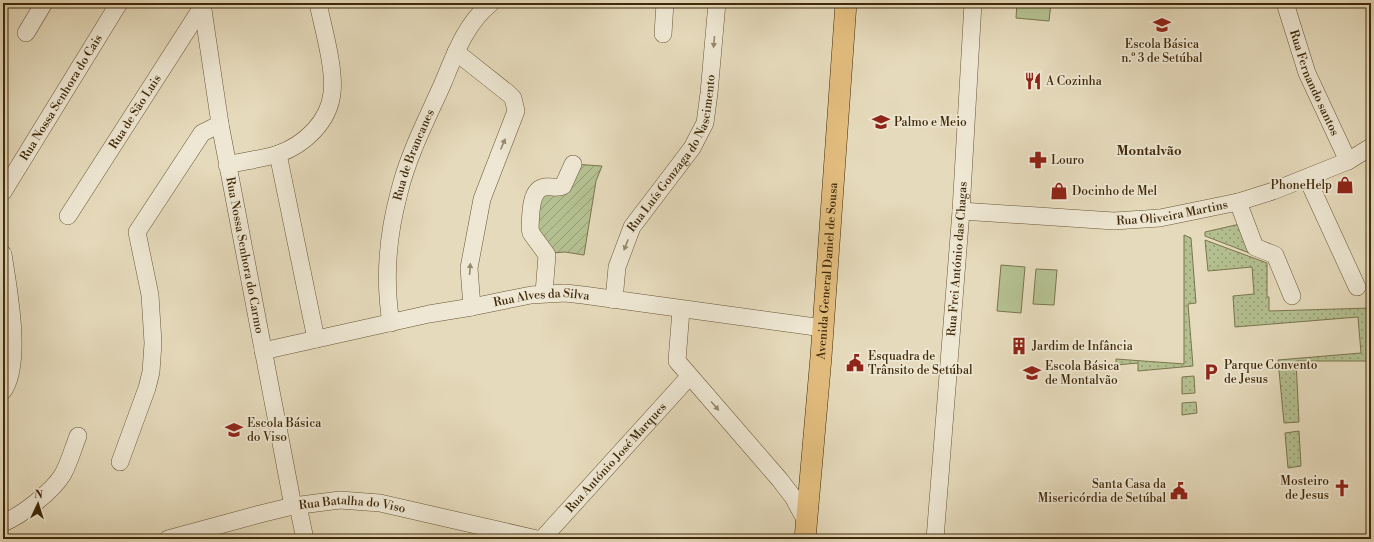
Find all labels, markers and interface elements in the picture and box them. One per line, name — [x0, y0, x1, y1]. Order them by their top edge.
school or university icon: Escola Básica n.º 3 de Setúbal — [1152, 15, 1172, 35]
street label: Rua Fernando santos — [1286, 28, 1342, 138]
street label: Rua Nossa Senhora do Cais — [17, 32, 106, 164]
one-way arrow — [710, 36, 717, 48]
place label: Escola Básica n.º 3 de Setúbal — [1121, 37, 1203, 66]
restaurant icon: A Cozinha — [1023, 71, 1043, 91]
street label: Rua de São Luis — [106, 72, 165, 152]
street label: Rua Luís Gonzaga do Nascimento — [624, 74, 719, 235]
place label: A Cozinha — [1045, 74, 1103, 89]
street label: Rua de Brancanes — [390, 107, 438, 202]
school or university icon: Palmo e Meio — [871, 112, 891, 132]
place label: Palmo e Meio — [894, 115, 967, 130]
one-way arrow — [500, 138, 506, 149]
district label: Montalvão — [1116, 143, 1182, 159]
pharmacy icon: Louro — [1028, 150, 1048, 170]
place label: Louro — [1051, 153, 1085, 168]
shop icon: PhoneHelp — [1335, 175, 1355, 195]
street label: Rua Nossa Senhora do Carmo — [222, 176, 267, 335]
place label: PhoneHelp — [1271, 178, 1332, 193]
street label: Avenida General Daniel de Sousa — [814, 181, 841, 361]
street label: Rua Frei António das Chagas — [944, 181, 971, 337]
shop icon: Docinho de Mel — [1049, 181, 1069, 201]
place label: Docinho de Mel — [1072, 184, 1158, 199]
street label: Rua Oliveira Martins — [1116, 197, 1229, 229]
one-way arrow — [622, 240, 628, 252]
one-way arrow — [466, 262, 473, 275]
street label: Rua Alves da Silva — [492, 286, 591, 310]
building icon: Jardim de Infância — [1009, 336, 1029, 356]
place label: Jardim de Infância — [1031, 339, 1134, 354]
place label: Esquadra de Trânsito de Setúbal — [868, 349, 973, 378]
public building icon: Esquadra de Trânsito de Setúbal — [845, 353, 865, 373]
place label: Parque Convento de Jesus — [1224, 358, 1318, 387]
place label: Escola Básica de Montalvão — [1045, 359, 1120, 388]
parking icon: Parque Convento de Jesus — [1201, 362, 1221, 382]
school or university icon: Escola Básica de Montalvão — [1022, 363, 1042, 383]
street label: Rua António José Marques — [563, 400, 670, 516]
one-way arrow — [710, 401, 719, 411]
place label: Escola Básica do Viso — [247, 416, 322, 445]
school or university icon: Escola Básica do Viso — [224, 420, 244, 440]
place label: Mosteiro de Jesus — [1280, 474, 1329, 503]
place label: Santa Casa da Misericórdia de Setúbal — [1038, 477, 1167, 506]
church icon: Mosteiro de Jesus — [1332, 478, 1352, 498]
public building icon: Santa Casa da Misericórdia de Setúbal — [1169, 481, 1189, 501]
north arrow — [18, 484, 58, 524]
text: N — [34, 488, 44, 502]
street label: Rua Batalha do Viso — [298, 493, 407, 517]

